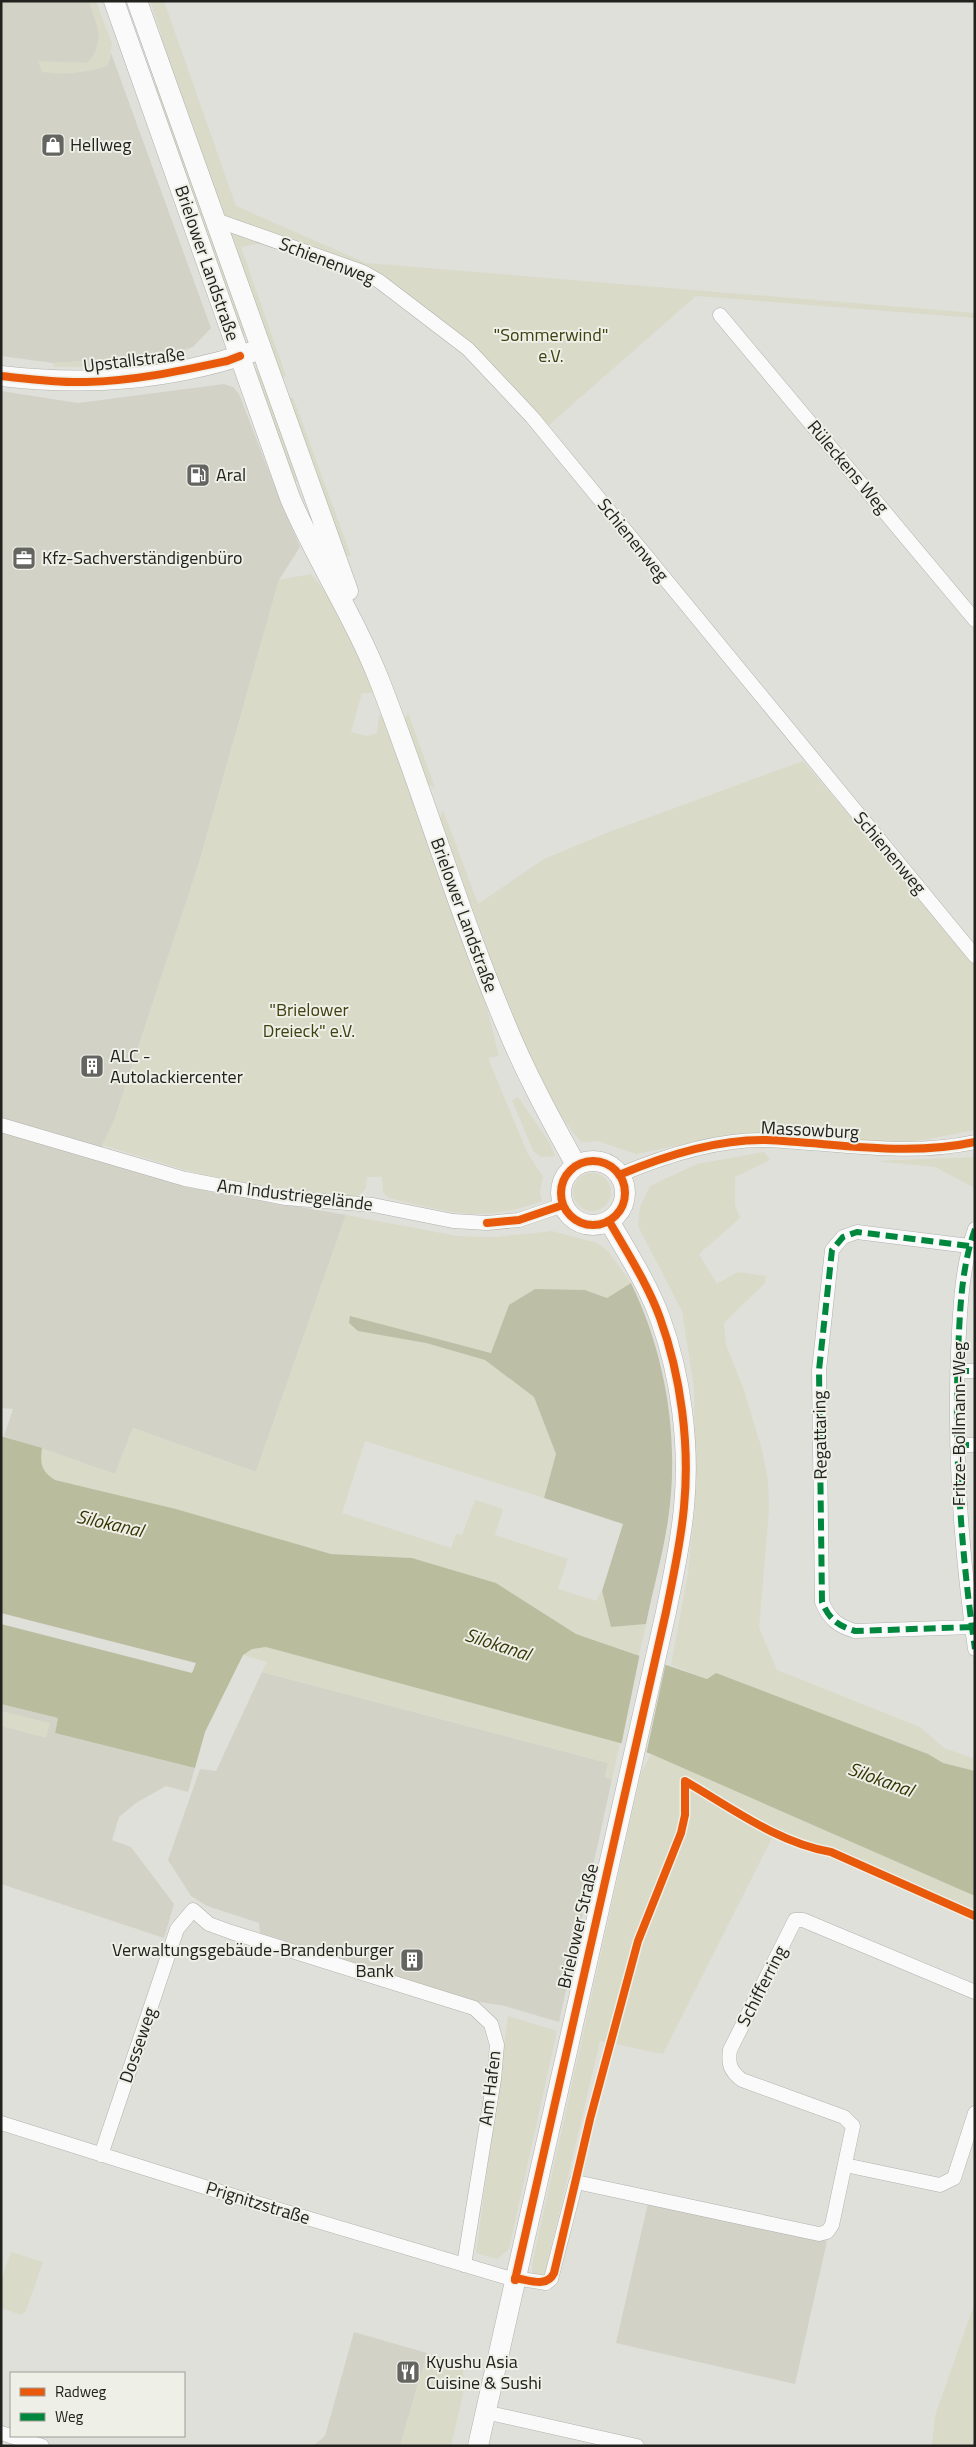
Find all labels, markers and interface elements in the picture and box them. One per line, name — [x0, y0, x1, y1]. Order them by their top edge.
place label: Hellweg — [70, 131, 131, 158]
shop icon: Hellweg — [40, 132, 66, 158]
street label: Brielower Landstraße — [168, 181, 247, 344]
street label: Schienenweg — [275, 230, 379, 291]
park label: "Sommerwind" e.V. — [494, 321, 608, 369]
street label: Upstallstraße — [81, 340, 186, 379]
street label: Rüleckens Weg — [801, 414, 896, 519]
place label: Aral — [216, 461, 246, 488]
fuel station icon: Aral — [185, 462, 211, 488]
street label: Schienenweg — [591, 492, 676, 587]
place label: Kfz-Sachverständigenbüro — [42, 544, 243, 571]
office icon: Kfz-Sachverständigenbüro — [11, 545, 37, 571]
street label: Schienenweg — [848, 805, 933, 900]
street label: Brielower Landstraße — [424, 834, 505, 996]
park label: "Brielower Dreieck" e.V. — [263, 996, 355, 1044]
place label: ALC - Autolackiercenter — [110, 1042, 243, 1090]
building icon: ALC - Autolackiercenter — [79, 1053, 105, 1079]
street label: Massowburg — [760, 1113, 860, 1146]
street label: Am Industriegelände — [216, 1172, 374, 1217]
street label: Fritze-Bollmann-Weg — [945, 1342, 972, 1506]
street label: Regattaring — [805, 1390, 834, 1480]
water label: Silokanal — [74, 1501, 148, 1545]
water label: Silokanal — [462, 1619, 537, 1668]
water label: Silokanal — [844, 1753, 920, 1804]
street label: Brielower Straße — [550, 1861, 605, 1991]
place label: Verwaltungsgebäude-Brandenburger Bank — [112, 1936, 394, 1984]
street label: Schifferring — [730, 1941, 793, 2031]
building icon: Verwaltungsgebäude-Brandenburger Bank — [399, 1947, 425, 1973]
street label: Dosseweg — [112, 2003, 163, 2086]
street label: Am Hafen — [472, 2049, 508, 2127]
street label: Prignitzstraße — [203, 2174, 314, 2231]
place label: Kyushu Asia Cuisine & Sushi — [426, 2348, 542, 2396]
restaurant icon: Kyushu Asia Cuisine & Sushi — [395, 2359, 421, 2385]
legend — [10, 2372, 185, 2437]
text: Radweg — [55, 2380, 107, 2403]
text: Weg — [55, 2405, 84, 2428]

